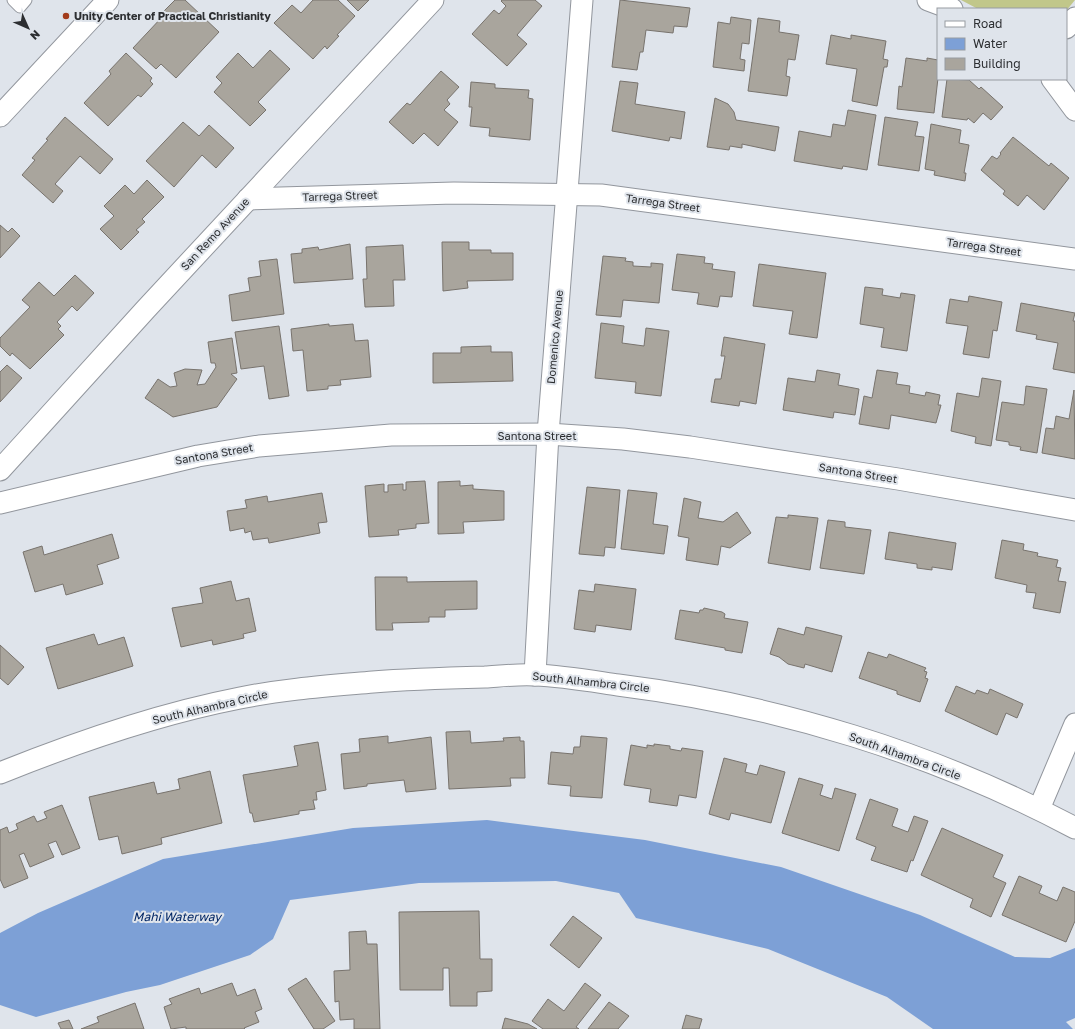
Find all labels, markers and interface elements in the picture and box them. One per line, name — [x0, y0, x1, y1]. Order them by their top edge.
north arrow — [8, 8, 48, 48]
legend — [937, 8, 1067, 80]
place label: Unity Center of Practical Christianity — [74, 9, 271, 22]
marker: Unity Center of Practical Christianity — [61, 11, 71, 21]
text: Road — [973, 16, 1002, 31]
text: N — [28, 28, 43, 43]
text: Water — [973, 36, 1007, 51]
text: Building — [973, 56, 1021, 71]
street label: Tarrega Street — [302, 188, 378, 203]
street label: Tarrega Street — [625, 191, 701, 214]
street label: San Remo Avenue — [178, 195, 252, 273]
street label: Tarrega Street — [946, 235, 1022, 258]
street label: Domenico Avenue — [544, 289, 565, 384]
street label: Santona Street — [497, 429, 577, 442]
street label: Santona Street — [174, 440, 254, 467]
street label: Santona Street — [818, 460, 898, 485]
street label: South Alhambra Circle — [532, 669, 650, 694]
street label: South Alhambra Circle — [151, 687, 269, 726]
street label: South Alhambra Circle — [848, 729, 963, 782]
water label: Mahi Waterway — [133, 909, 223, 924]

